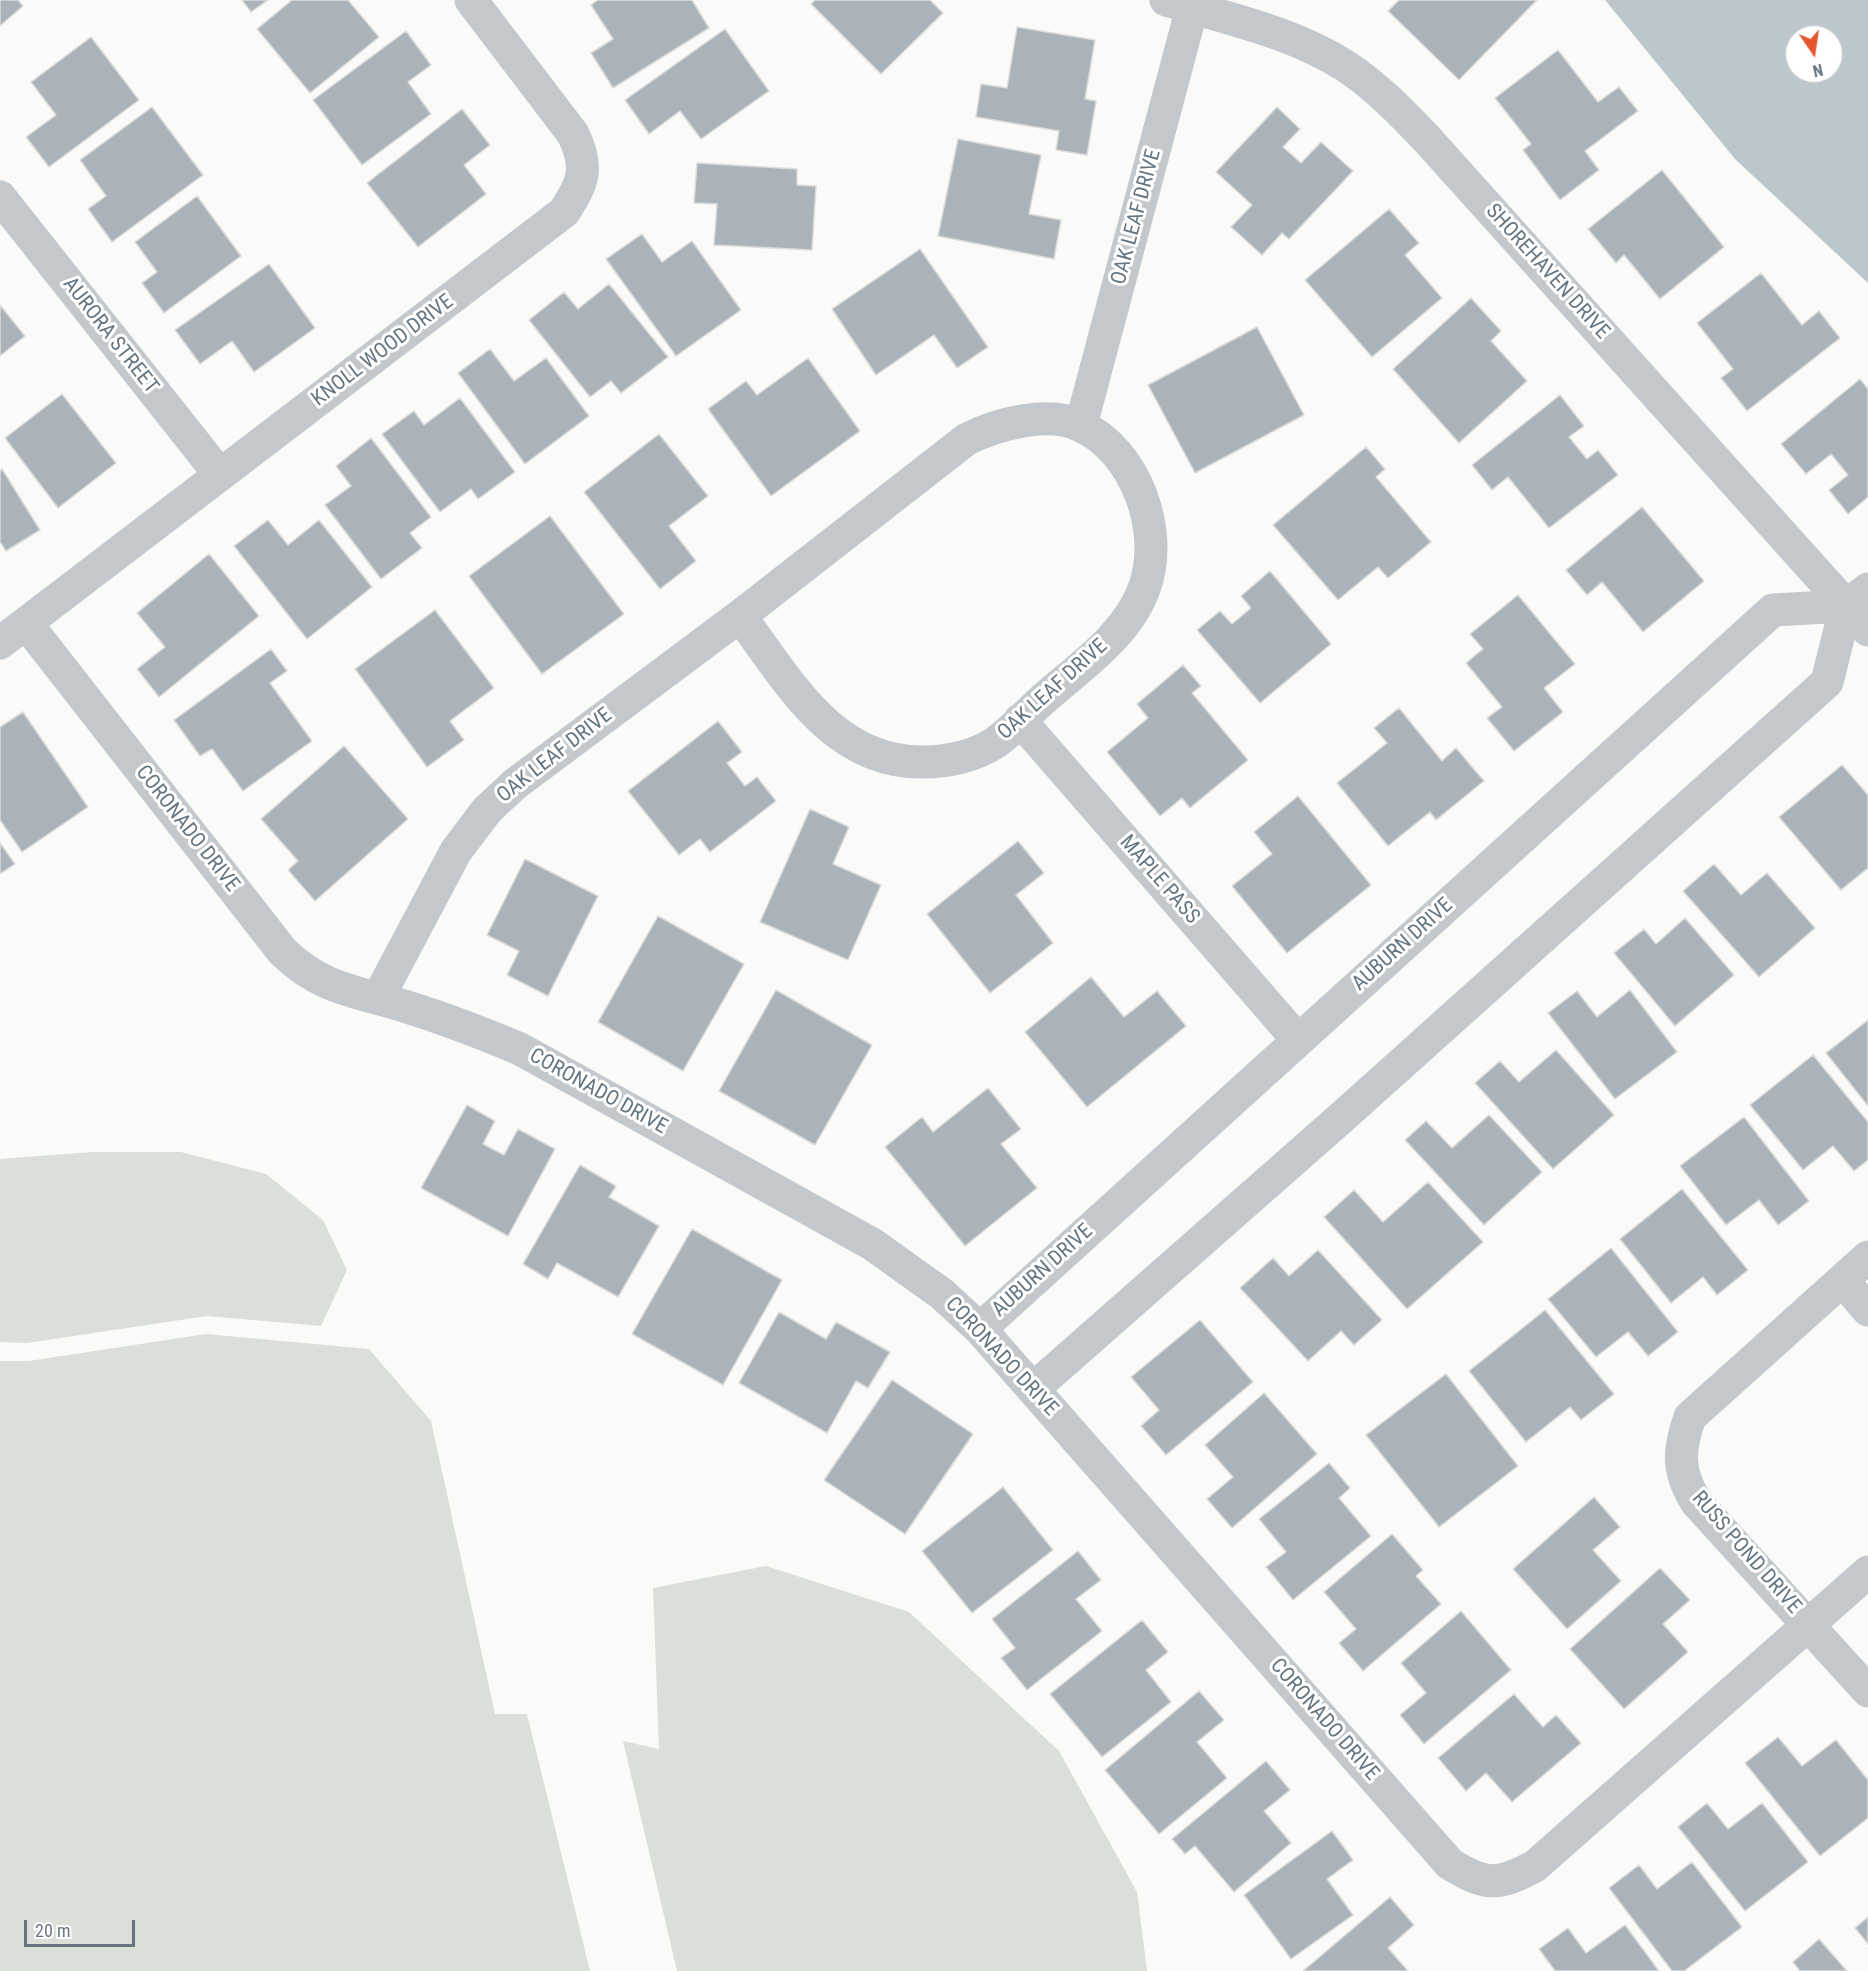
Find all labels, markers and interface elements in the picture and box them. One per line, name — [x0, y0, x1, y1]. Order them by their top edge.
north arrow — [1784, 24, 1844, 84]
text: N — [1811, 60, 1825, 80]
street label: OAK LEAF DRIVE — [1107, 147, 1167, 287]
street label: SHOREHAVEN DRIVE — [1480, 199, 1614, 345]
street label: AURORA STREET — [57, 273, 163, 399]
street label: KNOLL WOOD DRIVE — [307, 290, 459, 412]
street label: OAK LEAF DRIVE — [993, 634, 1113, 746]
street label: OAK LEAF DRIVE — [493, 703, 617, 809]
street label: CORONADO DRIVE — [130, 761, 244, 897]
street label: MAPLE PASS — [1114, 831, 1204, 929]
street label: AUBURN DRIVE — [1348, 893, 1458, 997]
street label: CORONADO DRIVE — [525, 1044, 671, 1140]
street label: AUBURN DRIVE — [988, 1219, 1098, 1323]
street label: CORONADO DRIVE — [939, 1292, 1063, 1422]
street label: RUSS POND DRIVE — [1686, 1487, 1806, 1619]
street label: CORONADO DRIVE — [1264, 1654, 1384, 1786]
scale bar — [27, 1908, 138, 1946]
text: 20 m — [35, 1920, 70, 1941]

